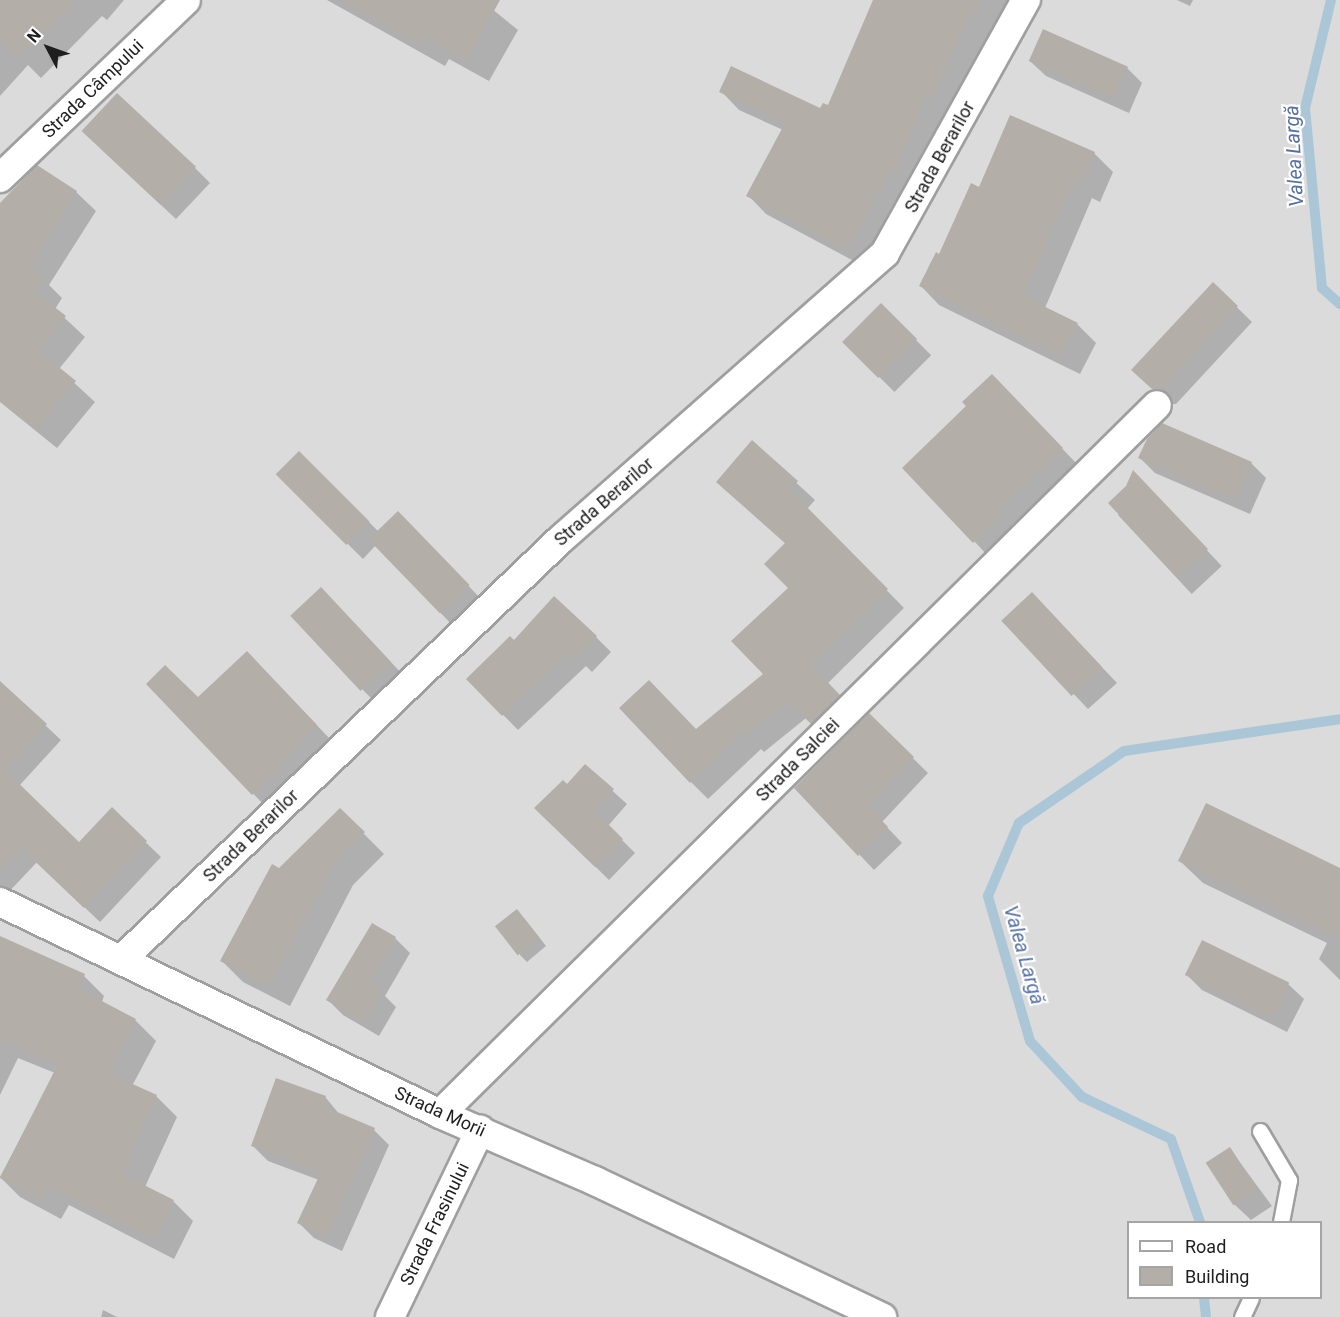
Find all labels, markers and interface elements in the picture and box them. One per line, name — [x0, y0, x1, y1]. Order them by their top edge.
north arrow — [18, 18, 78, 78]
text: N — [23, 25, 45, 46]
street label: Strada Câmpului — [38, 35, 148, 143]
street label: Strada Berarilor — [900, 98, 980, 216]
water label: Valea Largă — [1279, 105, 1309, 207]
street label: Strada Berarilor — [550, 453, 658, 551]
street label: Strada Salciei — [752, 714, 844, 806]
street label: Strada Berarilor — [199, 785, 303, 887]
water label: Valea Largă — [998, 903, 1050, 1007]
street label: Strada Morii — [391, 1082, 489, 1142]
street label: Strada Frasinului — [396, 1159, 474, 1289]
legend — [1127, 1221, 1322, 1299]
text: Road — [1185, 1236, 1226, 1257]
text: Building — [1185, 1266, 1249, 1287]

